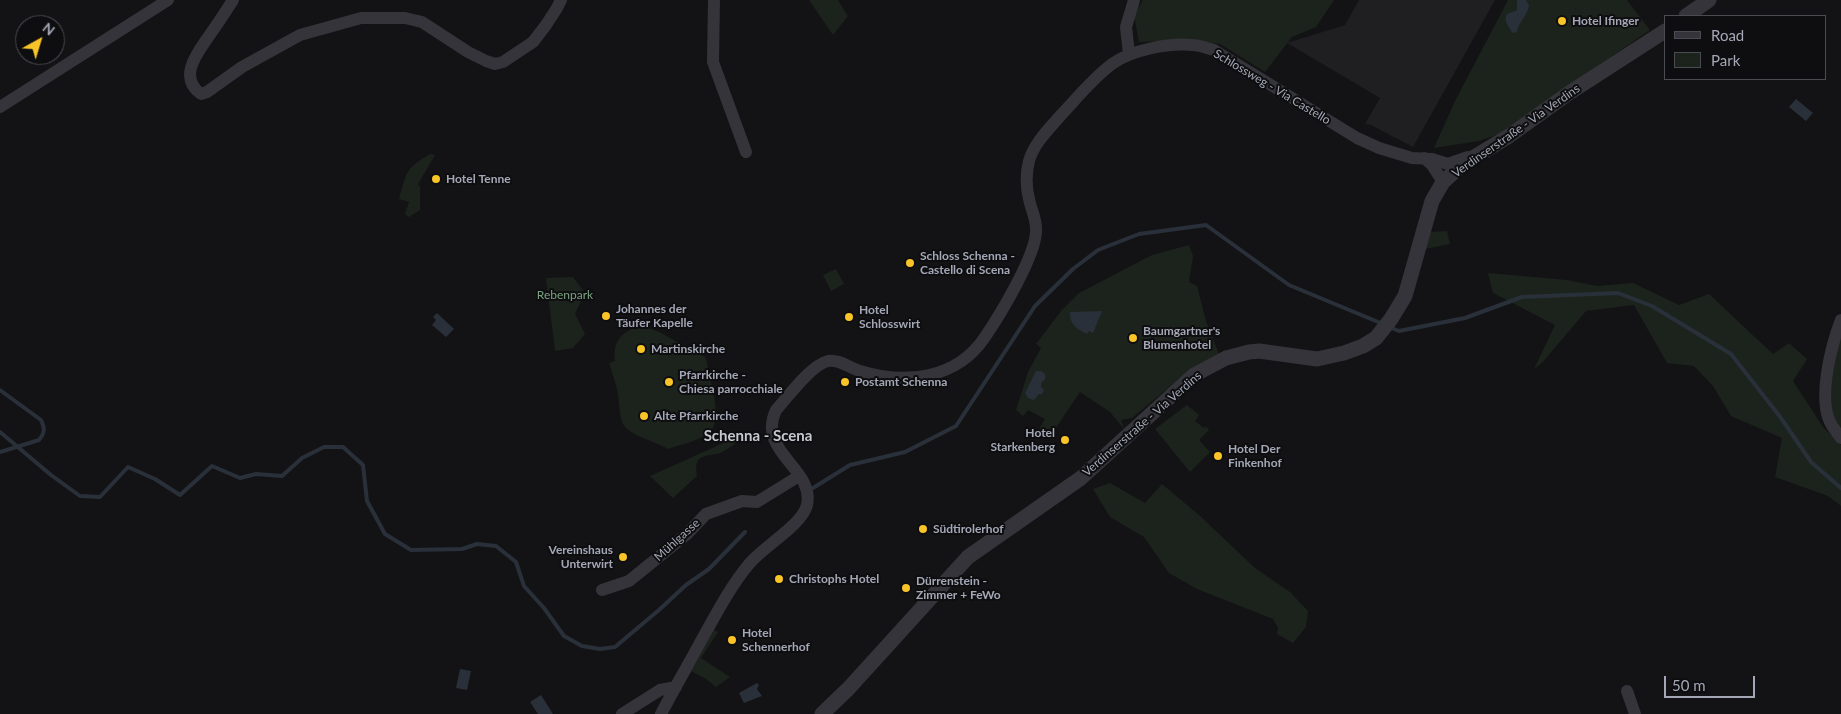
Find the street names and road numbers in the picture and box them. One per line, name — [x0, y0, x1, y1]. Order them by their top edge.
street label: Schlossweg - Via Castello — [1211, 46, 1333, 128]
street label: Verdinserstraße - Via Verdins — [1449, 81, 1583, 181]
street label: Verdinserstraße - Via Verdins — [1080, 368, 1204, 480]
street label: Mühlgasse — [651, 516, 703, 564]

